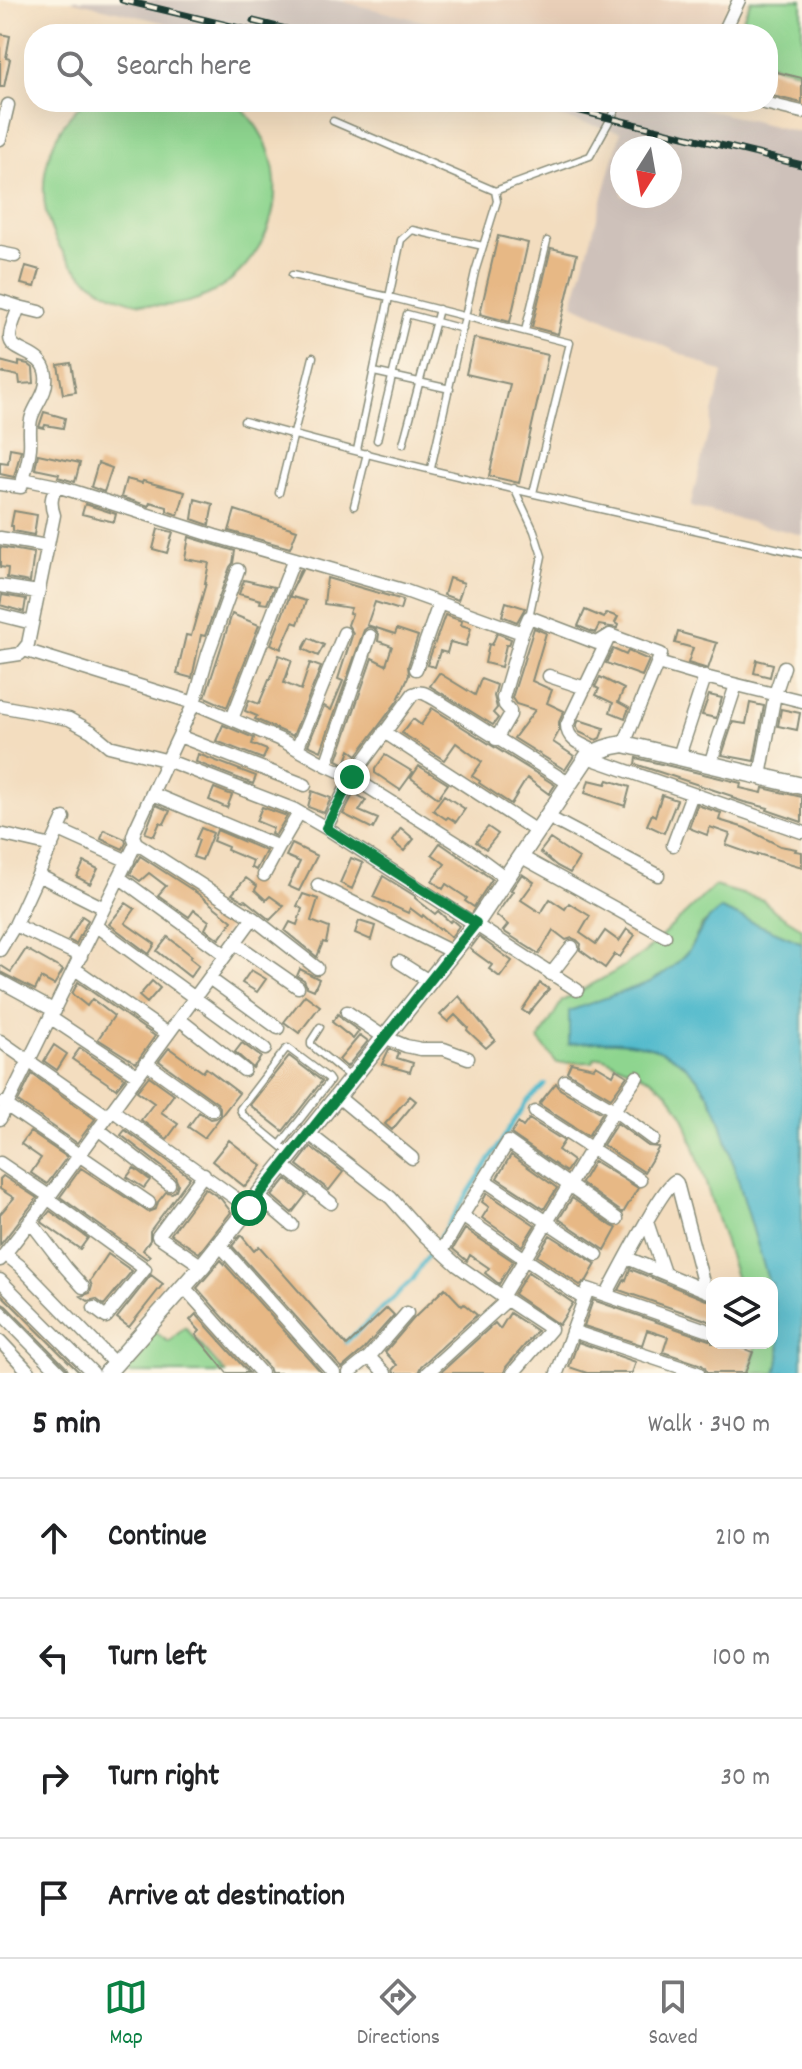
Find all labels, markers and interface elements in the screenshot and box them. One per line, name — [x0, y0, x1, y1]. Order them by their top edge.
search box — [24, 24, 778, 112]
icon: search — [52, 46, 96, 90]
text: Search here — [116, 47, 252, 90]
north arrow — [610, 136, 682, 208]
route end — [334, 759, 370, 795]
route start — [231, 1190, 267, 1226]
map controls — [706, 1277, 778, 1349]
button: layers — [706, 1277, 778, 1349]
text: 5 min — [32, 1401, 101, 1450]
text: Walk · 340 m — [648, 1407, 770, 1444]
icon: ahead — [32, 1516, 76, 1560]
text: Continue — [108, 1517, 207, 1560]
text: 210 m — [715, 1520, 770, 1557]
icon: left — [32, 1636, 76, 1680]
text: Turn left — [108, 1637, 207, 1680]
text: 100 m — [712, 1640, 770, 1677]
icon: right — [32, 1756, 76, 1800]
text: Turn right — [108, 1757, 219, 1800]
text: 30 m — [720, 1760, 770, 1797]
icon: arrive — [32, 1876, 76, 1920]
text: Arrive at destination — [108, 1877, 345, 1920]
tab: Map — [104, 1975, 148, 2054]
tab: Directions — [357, 1975, 440, 2054]
tab: Saved — [649, 1975, 698, 2054]

